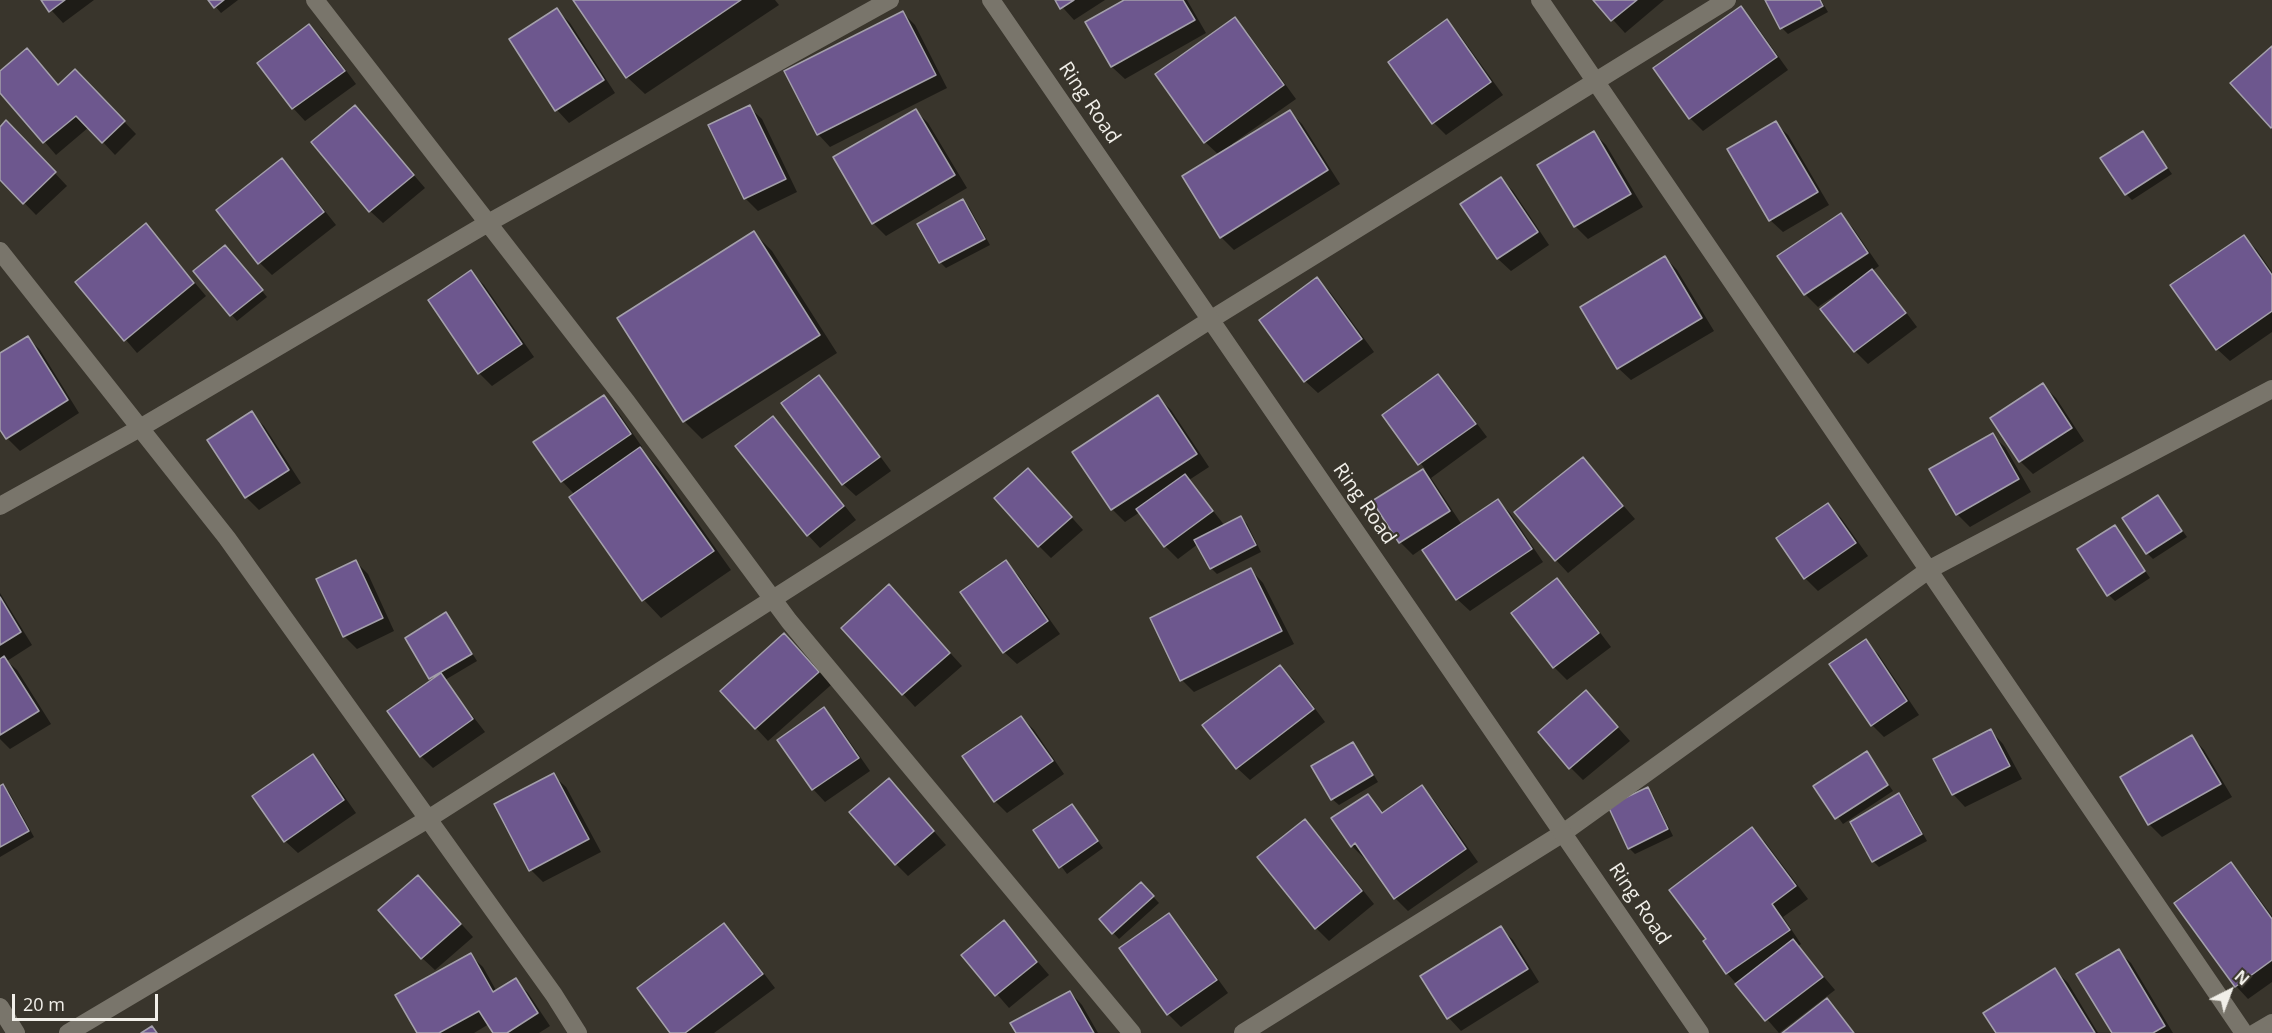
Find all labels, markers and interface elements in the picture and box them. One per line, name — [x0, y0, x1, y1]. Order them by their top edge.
street label: Ring Road — [1053, 58, 1125, 148]
street label: Ring Road — [1327, 459, 1401, 549]
street label: Ring Road — [1603, 859, 1675, 949]
north arrow — [2200, 961, 2260, 1021]
text: N — [2230, 965, 2254, 990]
scale bar — [15, 982, 160, 1020]
text: 20 m — [23, 992, 65, 1016]

